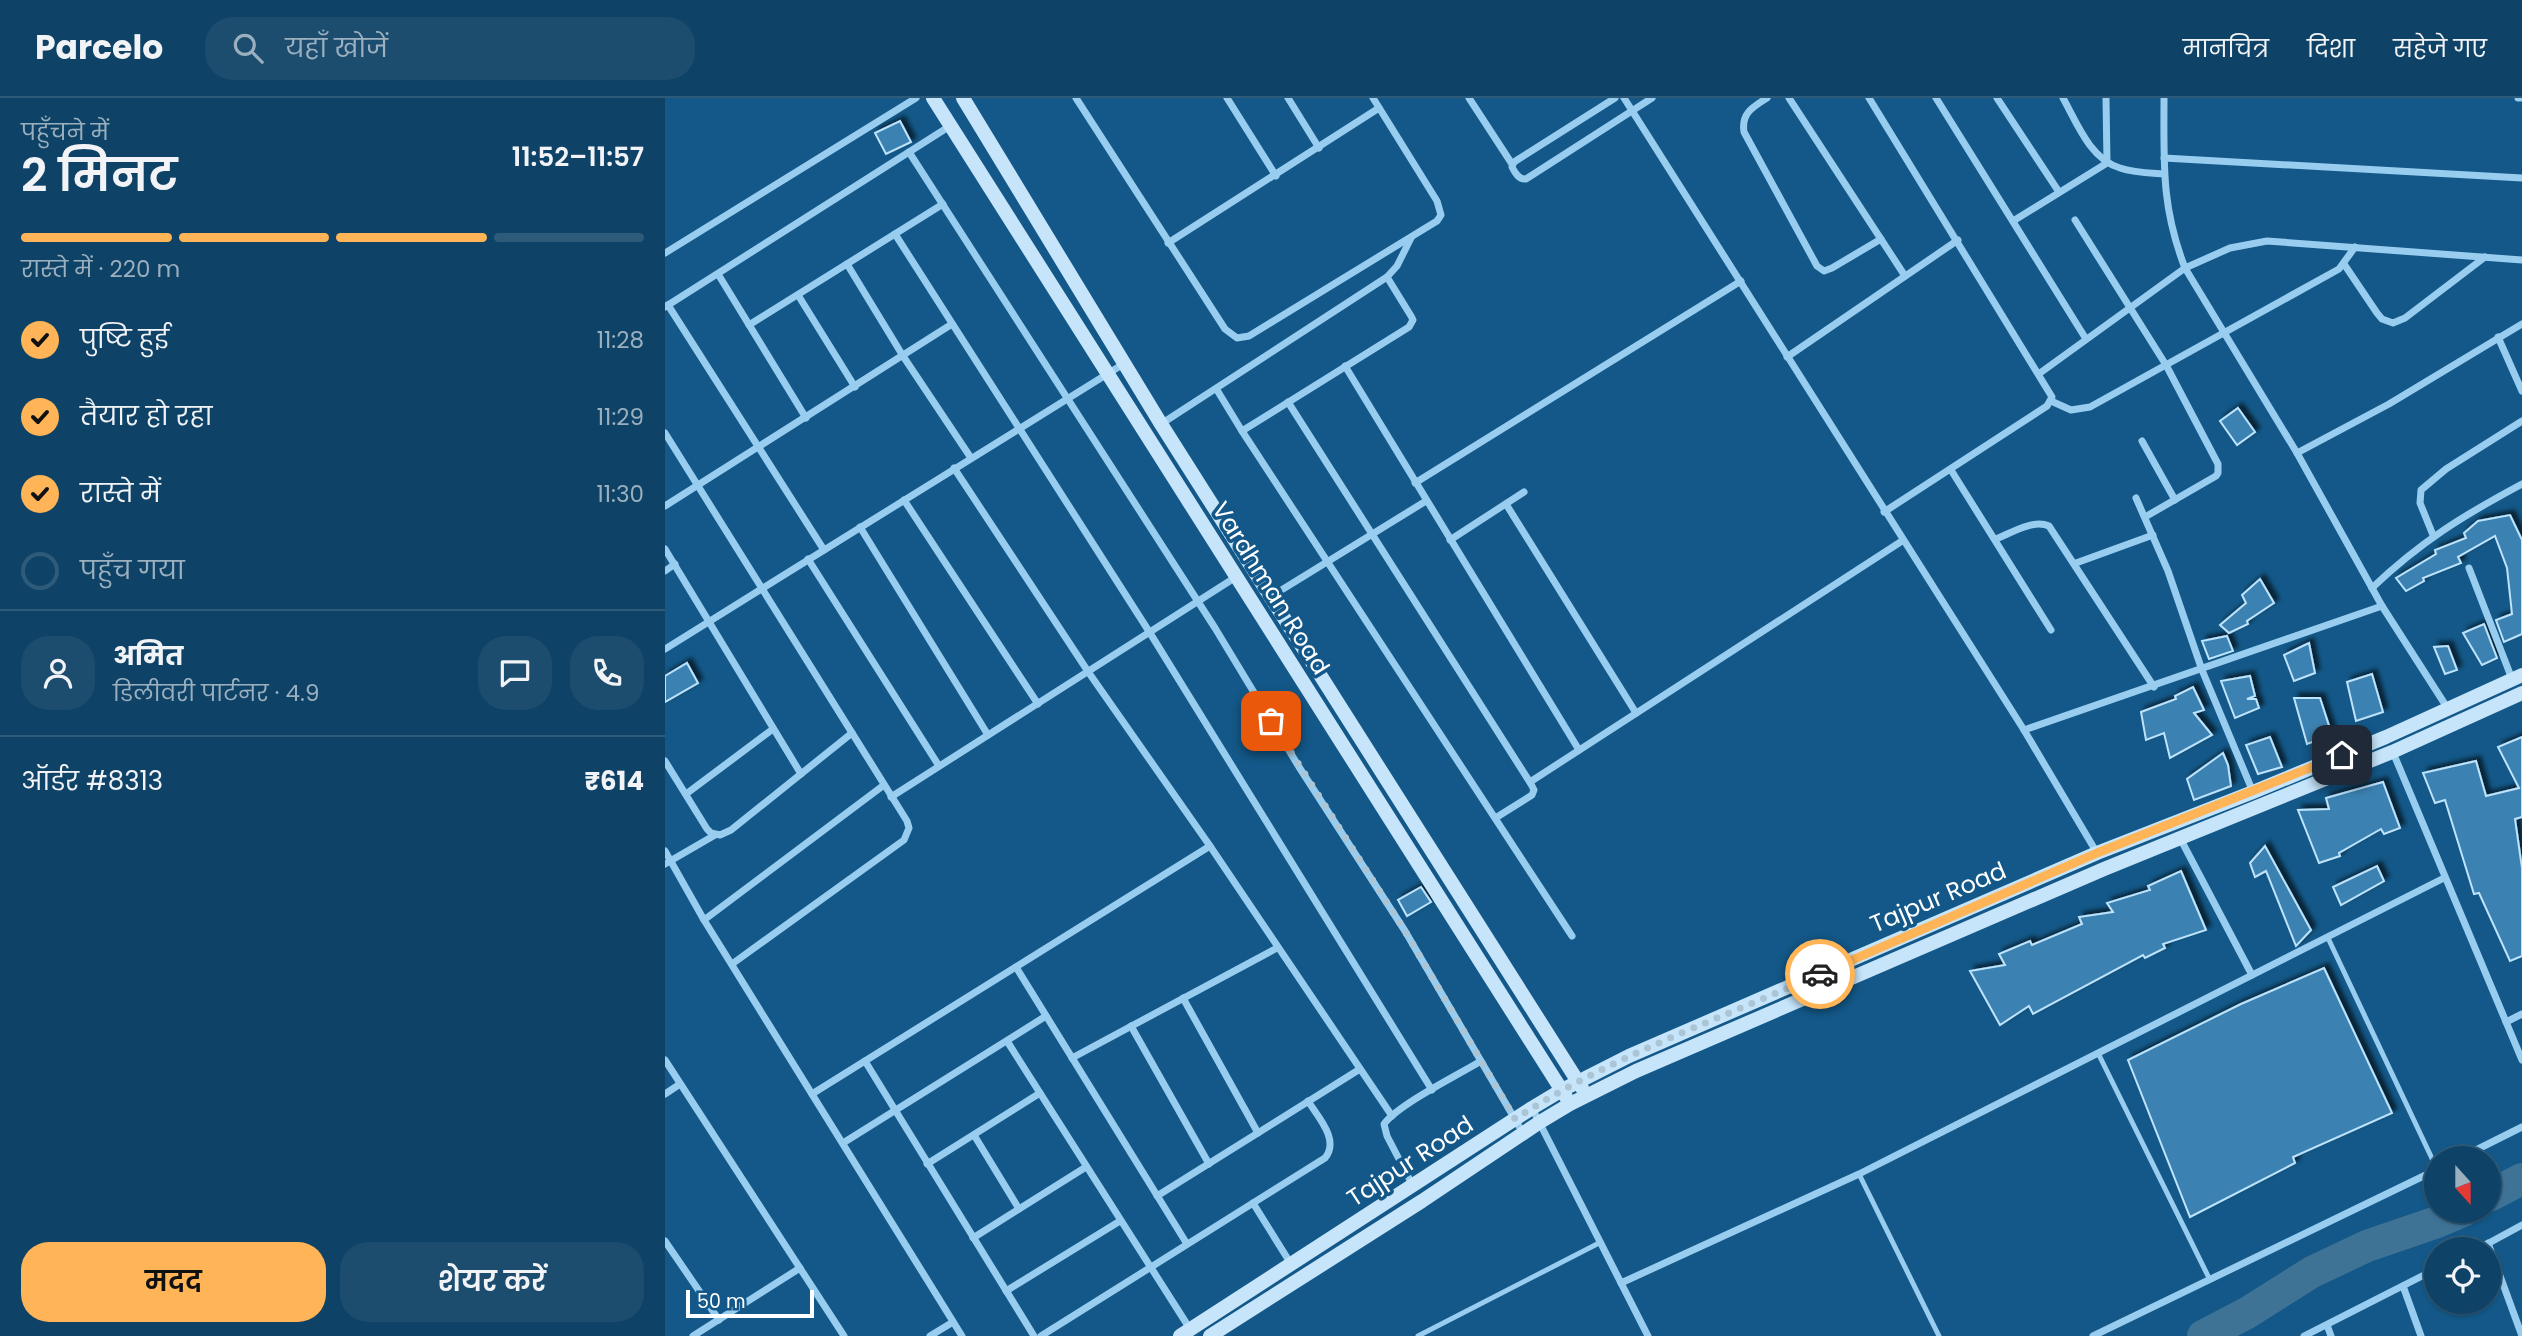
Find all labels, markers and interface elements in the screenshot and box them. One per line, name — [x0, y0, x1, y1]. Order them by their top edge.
search box — [205, 17, 695, 80]
text: Parcelo — [35, 24, 163, 71]
icon: search — [229, 29, 267, 67]
text: यहाँ खोजें — [285, 30, 388, 66]
text: मानचित्र — [2183, 32, 2269, 65]
text: दिशा — [2307, 32, 2355, 65]
text: सहेजे गए — [2393, 32, 2487, 65]
text: पहुँचने में — [21, 116, 109, 148]
text: 11:52–11:57 — [512, 139, 644, 175]
text: 2 मिनट — [21, 143, 177, 207]
text: रास्ते में · 220 m — [21, 253, 180, 285]
icon: check — [21, 321, 59, 359]
text: पुष्टि हुई — [80, 321, 169, 357]
text: 11:28 — [597, 324, 644, 356]
icon: check — [21, 398, 59, 436]
text: तैयार हो रहा — [80, 398, 212, 434]
text: 11:29 — [597, 401, 644, 433]
icon: check — [21, 475, 59, 513]
text: रास्ते में — [80, 475, 161, 511]
text: 11:30 — [596, 478, 644, 510]
street label: Vardhman Road — [1205, 495, 1337, 681]
text: पहुँच गया — [80, 552, 185, 588]
button: person — [21, 636, 95, 710]
button: chat — [478, 636, 552, 710]
button: phone — [570, 636, 644, 710]
text: अमित — [113, 638, 183, 674]
text: डिलीवरी पार्टनर · 4.9 — [113, 677, 319, 709]
pin — [1241, 691, 1301, 751]
icon: bag — [1252, 702, 1290, 740]
pin — [2312, 725, 2372, 785]
icon: home — [2323, 736, 2361, 774]
text: ऑर्डर #8313 — [21, 763, 163, 799]
text: ₹614 — [585, 763, 644, 799]
street label: Tajpur Road — [1865, 854, 2011, 940]
courier — [1785, 939, 1855, 1009]
icon: car — [1801, 955, 1839, 993]
street label: Tajpur Road — [1340, 1108, 1480, 1214]
north arrow — [2424, 1146, 2501, 1223]
map controls — [2424, 1146, 2501, 1314]
button: locate — [2424, 1237, 2501, 1314]
button: मदद — [21, 1242, 326, 1322]
button: शेयर करें — [340, 1242, 644, 1322]
scale bar — [686, 1287, 814, 1319]
text: 50 m — [697, 1288, 746, 1315]

